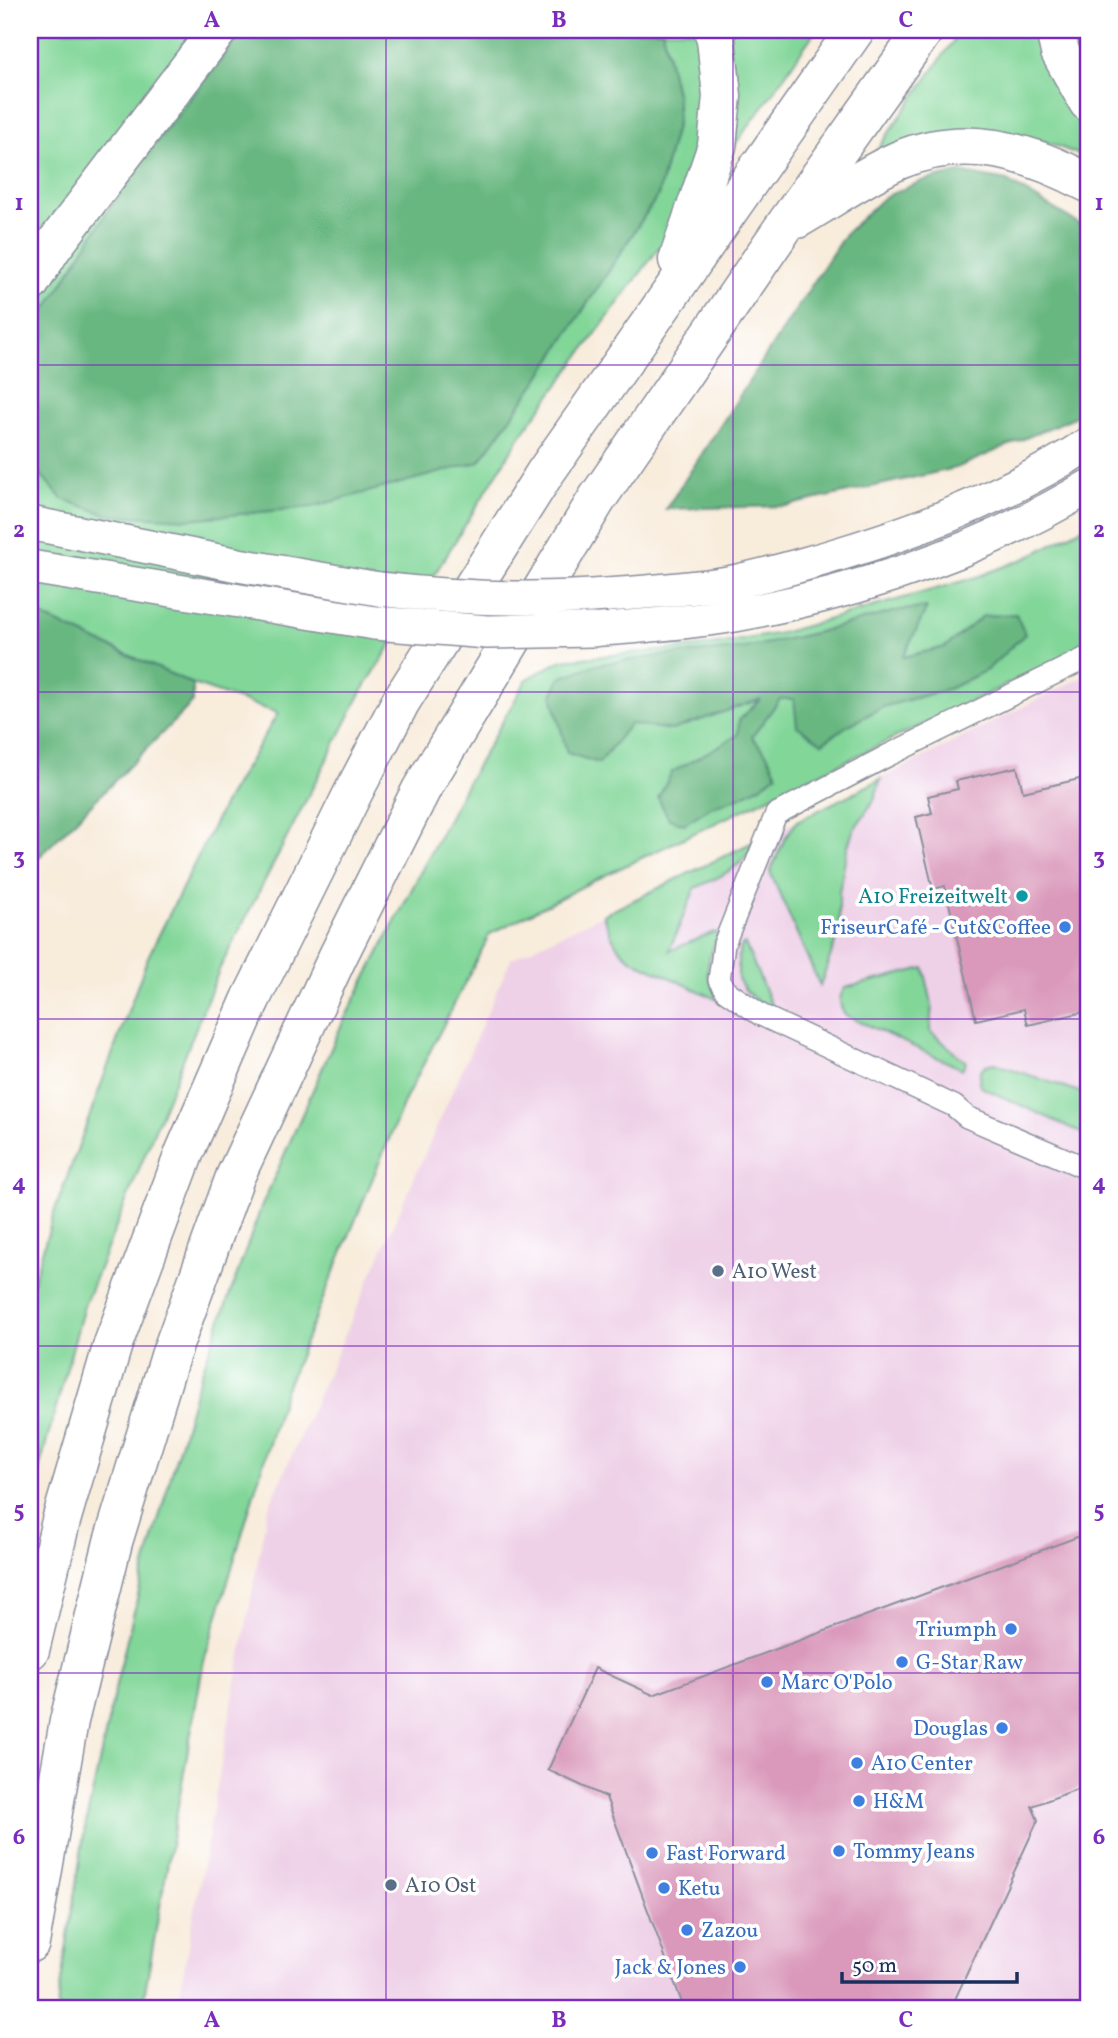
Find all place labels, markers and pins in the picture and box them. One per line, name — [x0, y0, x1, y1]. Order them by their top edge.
place label: A10 Freizeitwelt — [858, 883, 1008, 912]
marker: A10 Freizeitwelt — [1014, 888, 1030, 904]
place label: FriseurCafé - Cut&Coffee — [820, 914, 1051, 943]
marker: FriseurCafé - Cut&Coffee — [1057, 919, 1073, 935]
place label: A10 West — [732, 1258, 817, 1287]
marker: A10 West — [710, 1263, 726, 1279]
place label: Triumph — [916, 1616, 997, 1645]
marker: Triumph — [1003, 1621, 1019, 1637]
place label: G-Star Raw — [916, 1649, 1023, 1678]
marker: G-Star Raw — [894, 1654, 910, 1670]
place label: Marc O'Polo — [781, 1669, 893, 1698]
marker: Marc O'Polo — [759, 1674, 775, 1690]
place label: Douglas — [913, 1715, 988, 1744]
marker: Douglas — [994, 1720, 1010, 1736]
place label: A10 Center — [871, 1750, 973, 1779]
marker: A10 Center — [849, 1755, 865, 1771]
place label: H&M — [873, 1788, 924, 1817]
marker: H&M — [851, 1793, 867, 1809]
place label: Tommy Jeans — [853, 1838, 975, 1867]
place label: Fast Forward — [666, 1840, 786, 1869]
marker: Tommy Jeans — [831, 1843, 847, 1859]
marker: Fast Forward — [644, 1845, 660, 1861]
place label: A10 Ost — [405, 1872, 476, 1901]
place label: Ketu — [678, 1875, 721, 1904]
marker: A10 Ost — [383, 1877, 399, 1893]
marker: Ketu — [656, 1880, 672, 1896]
place label: Zazou — [701, 1917, 758, 1946]
marker: Zazou — [679, 1922, 695, 1938]
place label: Jack & Jones — [615, 1954, 726, 1983]
marker: Jack & Jones — [732, 1959, 748, 1975]

